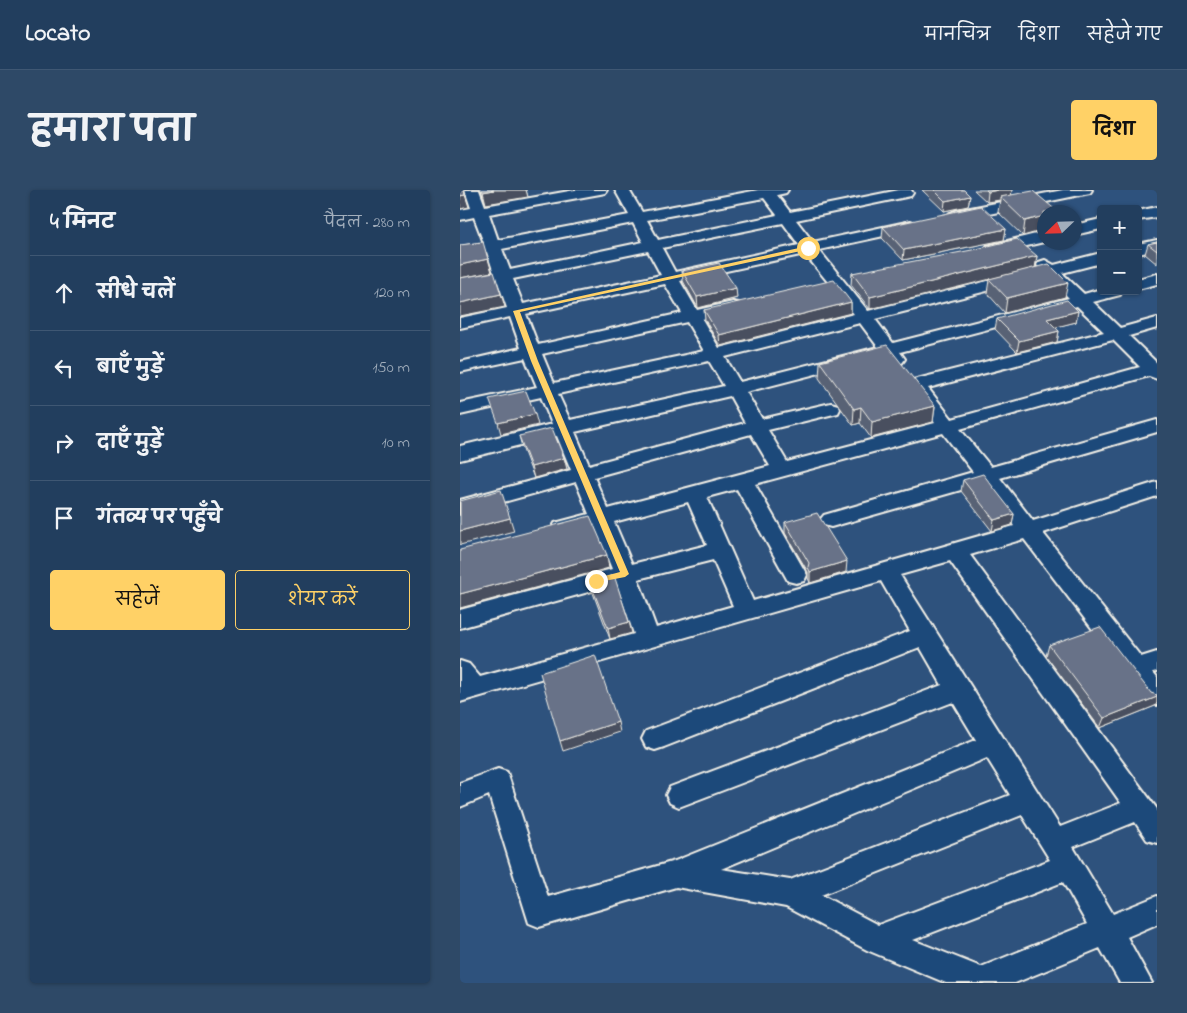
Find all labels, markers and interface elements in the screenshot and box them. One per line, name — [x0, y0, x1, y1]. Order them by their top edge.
text: Locato — [25, 17, 91, 52]
text: मानचित्र — [924, 23, 991, 49]
text: दिशा — [1019, 23, 1059, 49]
text: सहेजे गए — [1087, 23, 1162, 49]
button: दिशा — [1071, 100, 1157, 160]
text: हमारा पता — [30, 106, 194, 157]
north arrow — [1037, 205, 1082, 250]
map controls — [1097, 205, 1142, 295]
button: + — [1097, 205, 1142, 250]
text: 4 मिनट — [50, 208, 115, 238]
text: पैदल · 280 m — [324, 211, 410, 235]
route start — [797, 237, 820, 260]
button: − — [1097, 250, 1142, 295]
icon: ahead — [50, 279, 78, 307]
text: सीधे चलें — [97, 280, 175, 307]
text: 120 m — [374, 281, 410, 305]
icon: left — [50, 354, 78, 382]
text: बाएँ मुड़ें — [97, 355, 164, 382]
text: 150 m — [372, 356, 410, 380]
icon: right — [50, 429, 78, 457]
text: दाएँ मुड़ें — [97, 430, 163, 457]
text: 10 m — [382, 431, 410, 455]
icon: arrive — [50, 504, 78, 532]
text: गंतव्य पर पहुँचे — [97, 505, 222, 532]
button: सहेजें — [50, 570, 225, 630]
button: शेयर करें — [235, 570, 410, 630]
route end — [585, 570, 608, 593]

